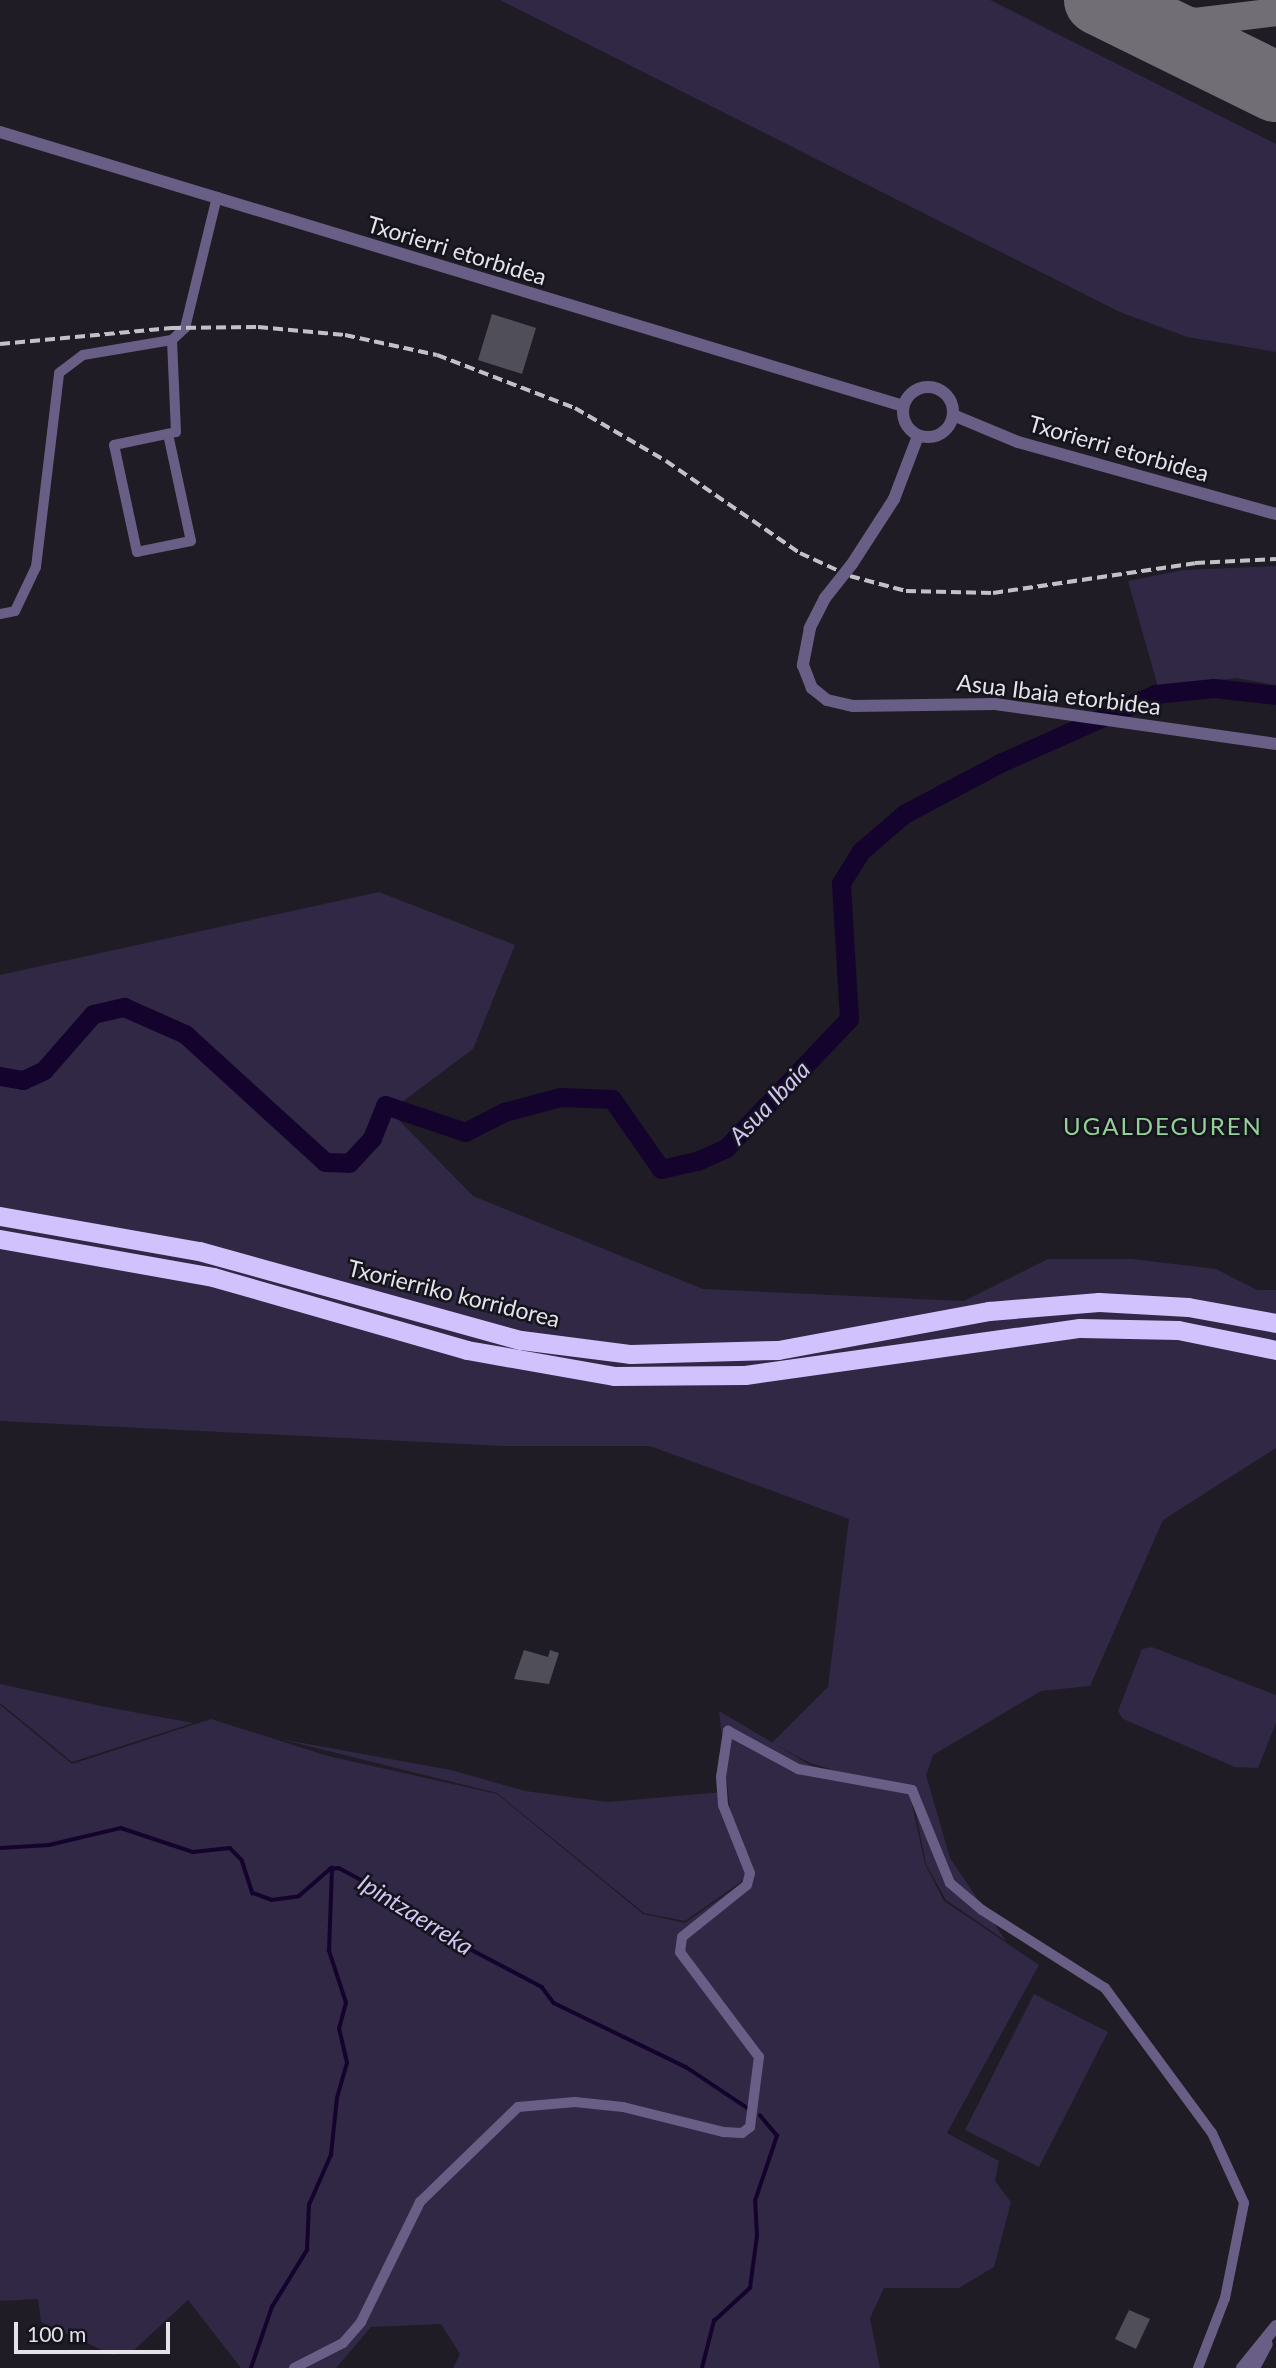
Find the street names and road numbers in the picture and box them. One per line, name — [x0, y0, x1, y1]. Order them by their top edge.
street label: Txorierri etorbidea — [364, 210, 550, 290]
street label: Txorierri etorbidea — [1026, 409, 1212, 487]
street label: Asua Ibaia etorbidea — [955, 668, 1163, 720]
street label: Txorierriko korridorea — [345, 1253, 563, 1333]

